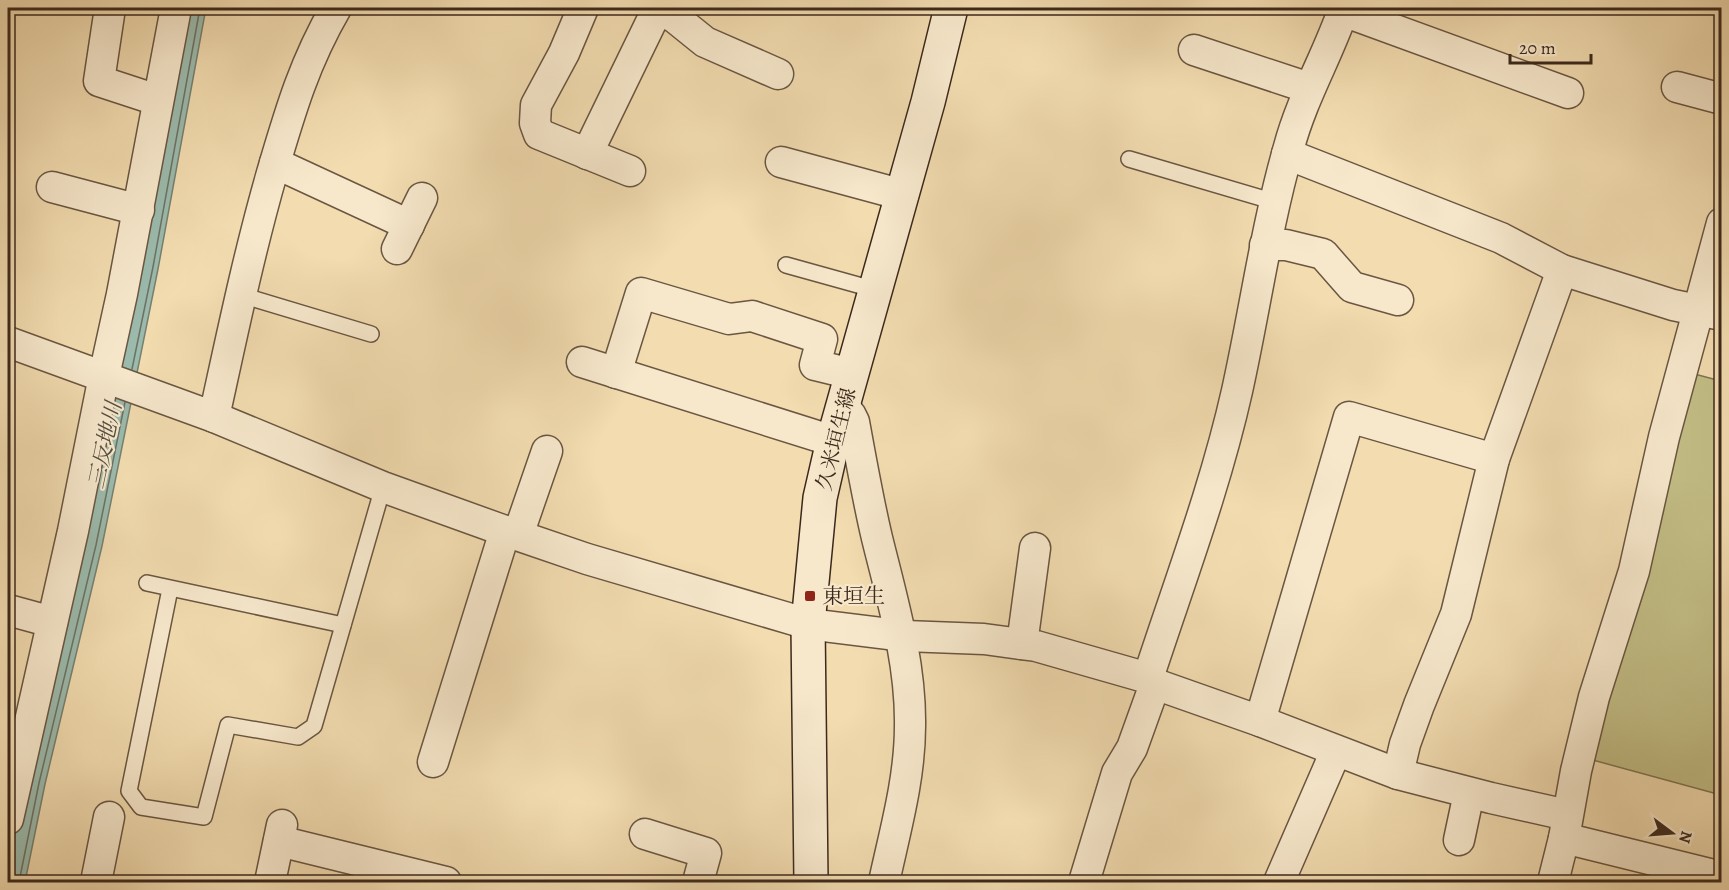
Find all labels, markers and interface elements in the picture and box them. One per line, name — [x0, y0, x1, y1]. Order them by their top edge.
scale bar — [1510, 27, 1591, 65]
text: 20 m — [1519, 36, 1556, 60]
street label: 久米垣生線 — [810, 385, 862, 493]
water label: 三反地川 — [81, 397, 129, 491]
place label: 東垣生 — [822, 582, 885, 610]
marker: 東垣生 — [803, 589, 817, 603]
north arrow — [1642, 803, 1702, 863]
text: N — [1673, 828, 1698, 846]

